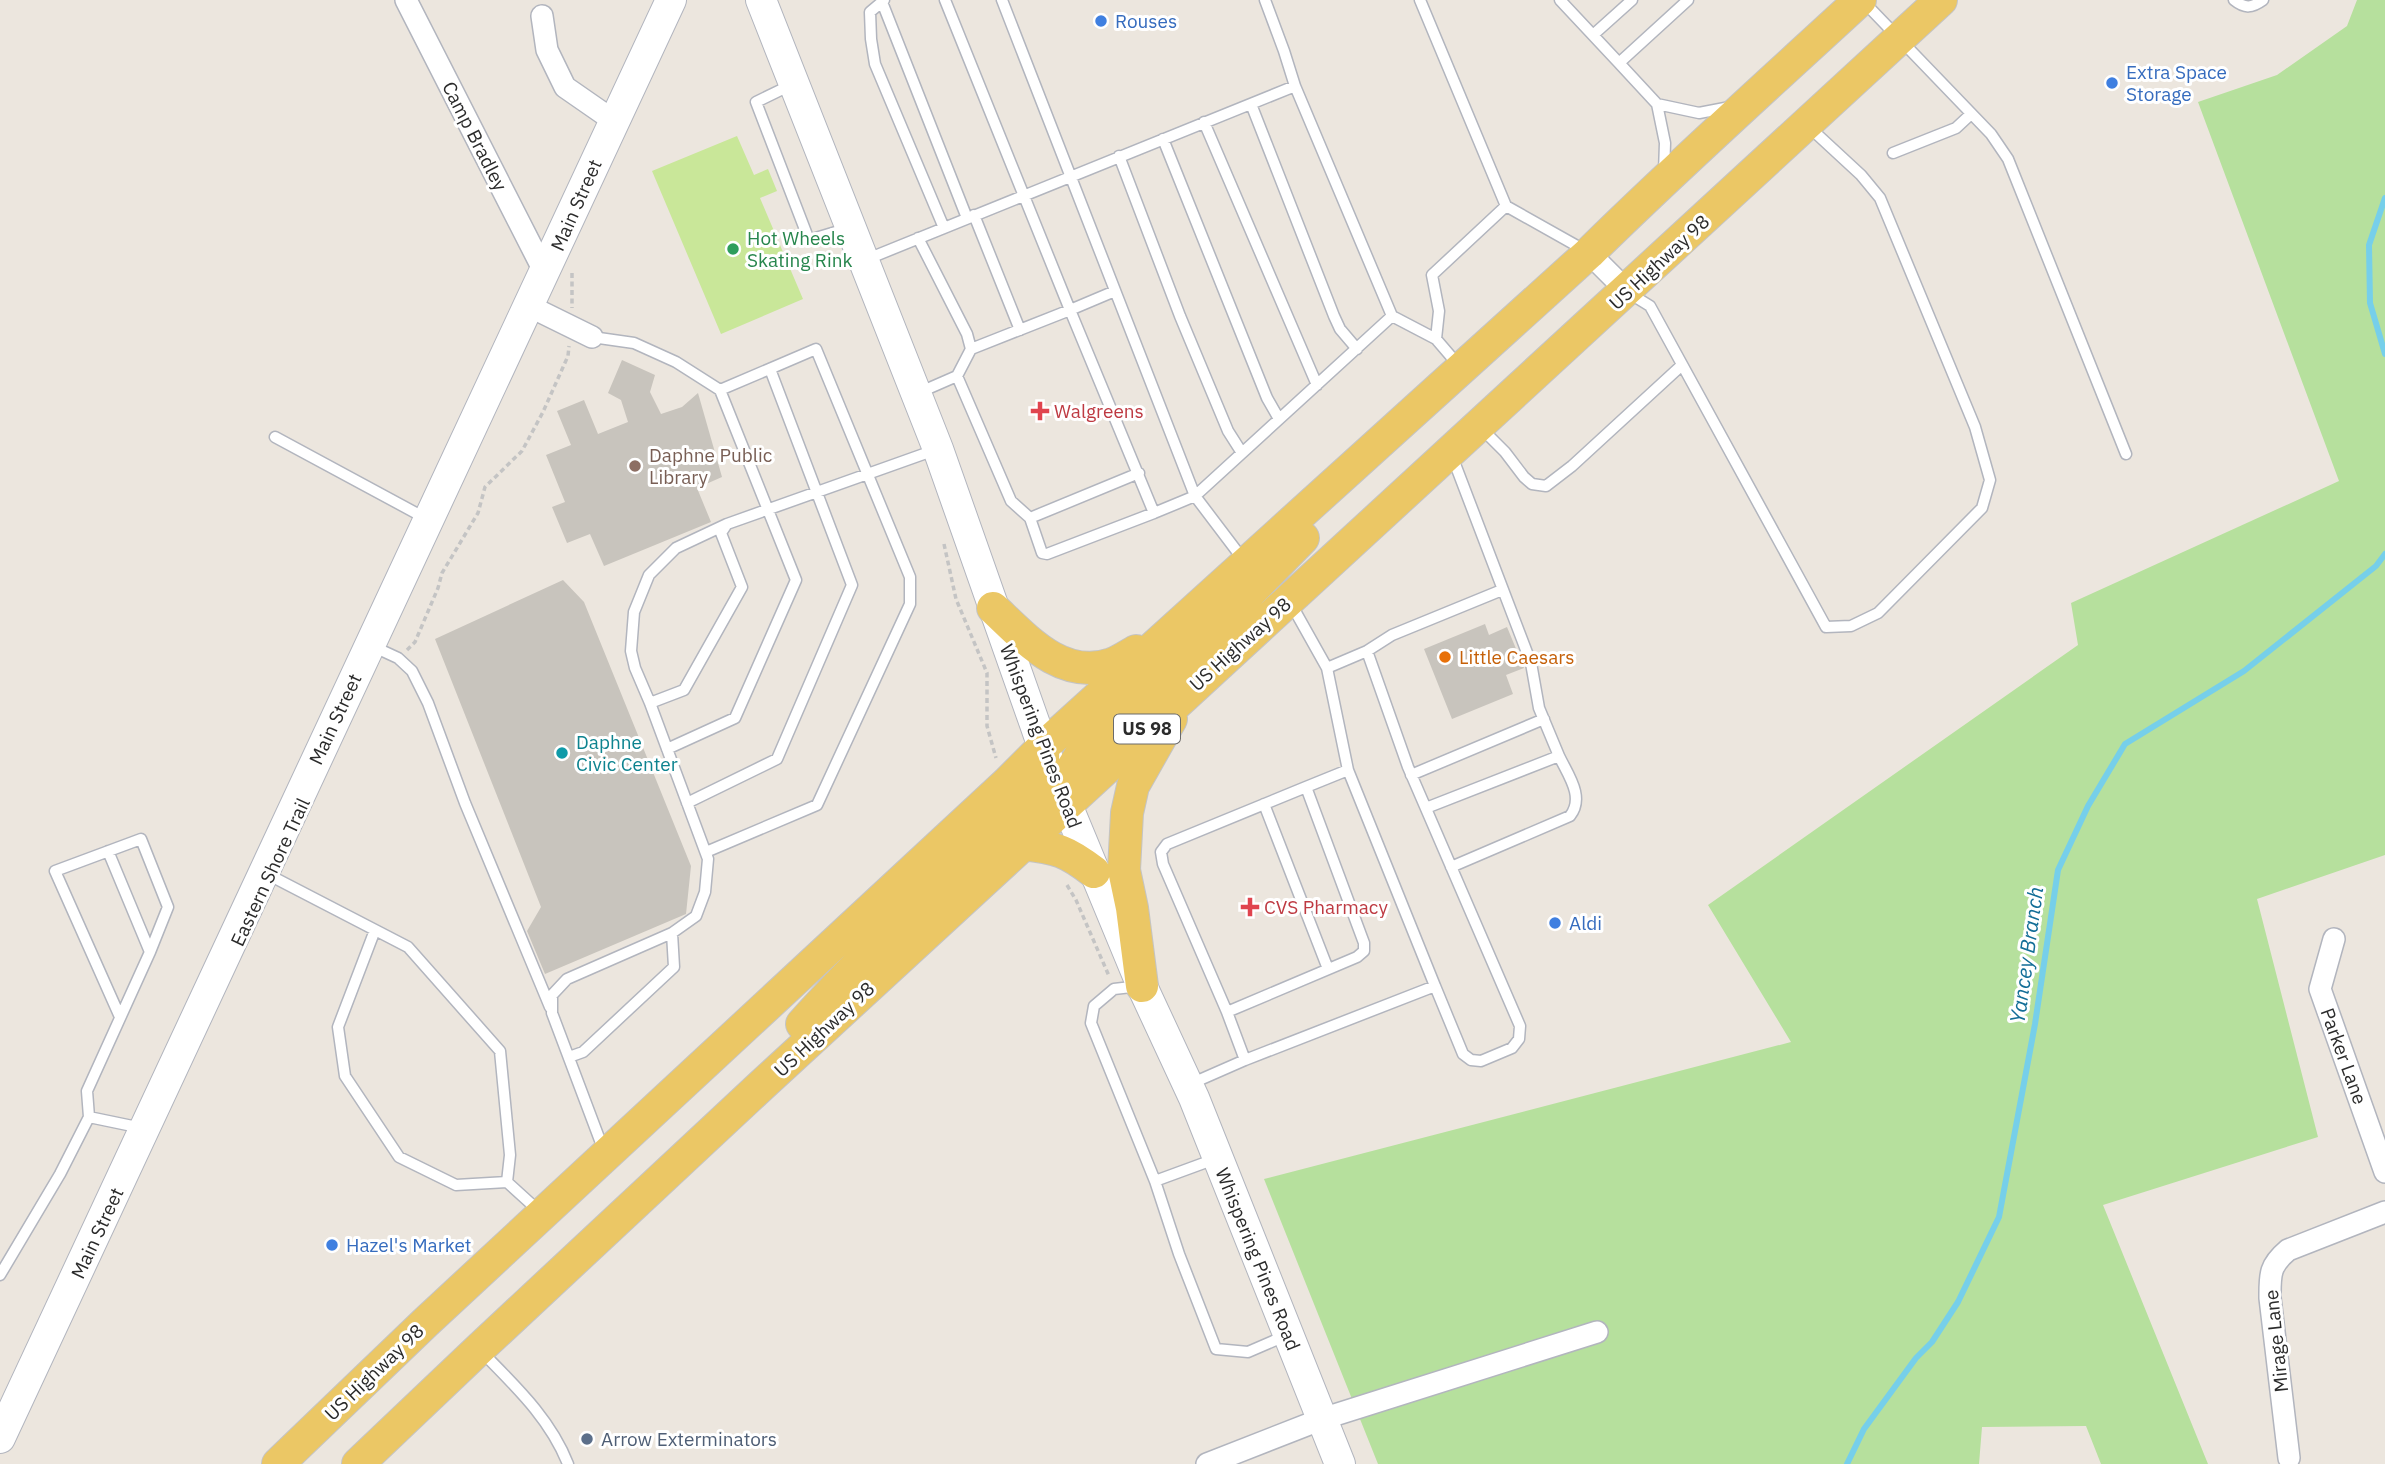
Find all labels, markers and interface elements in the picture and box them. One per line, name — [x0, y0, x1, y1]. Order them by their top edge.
place label: Rouses — [1115, 9, 1177, 33]
marker: Rouses — [1093, 13, 1109, 29]
place label: Extra Space Storage — [2126, 60, 2227, 106]
marker: Extra Space Storage — [2104, 75, 2120, 91]
street label: Camp Bradley — [437, 77, 513, 195]
street label: Main Street — [545, 155, 607, 255]
street label: US Highway 98 — [1604, 209, 1714, 315]
place label: Hot Wheels Skating Rink — [747, 226, 853, 272]
marker: Hot Wheels Skating Rink — [725, 241, 741, 257]
place label: Walgreens — [1054, 399, 1144, 423]
marker: Walgreens — [1032, 403, 1048, 419]
place label: Daphne Public Library — [649, 443, 773, 489]
marker: Daphne Public Library — [627, 458, 643, 474]
street label: US Highway 98 — [1184, 592, 1296, 696]
street label: Whispering Pines Road — [995, 641, 1087, 831]
place label: Little Caesars — [1459, 645, 1575, 669]
marker: Little Caesars — [1437, 649, 1453, 665]
street label: Main Street — [303, 670, 367, 768]
road number: US 98 — [1114, 714, 1180, 744]
place label: Daphne Civic Center — [576, 730, 678, 776]
marker: Daphne Civic Center — [554, 745, 570, 761]
street label: Eastern Shore Trail — [225, 794, 315, 950]
water label: Yancey Branch — [2003, 885, 2049, 1025]
place label: CVS Pharmacy — [1264, 895, 1388, 919]
marker: CVS Pharmacy — [1242, 899, 1258, 915]
place label: Aldi — [1569, 911, 1602, 935]
marker: Aldi — [1547, 915, 1563, 931]
street label: US Highway 98 — [769, 976, 879, 1082]
street label: Parker Lane — [2315, 1004, 2373, 1108]
street label: Whispering Pines Road — [1210, 1164, 1306, 1354]
street label: Main Street — [65, 1184, 129, 1282]
place label: Hazel's Market — [346, 1233, 471, 1257]
marker: Hazel's Market — [324, 1237, 340, 1253]
street label: Mirage Lane — [2259, 1289, 2293, 1393]
street label: US Highway 98 — [319, 1319, 429, 1425]
place label: Arrow Exterminators — [601, 1427, 777, 1451]
marker: Arrow Exterminators — [579, 1431, 595, 1447]

